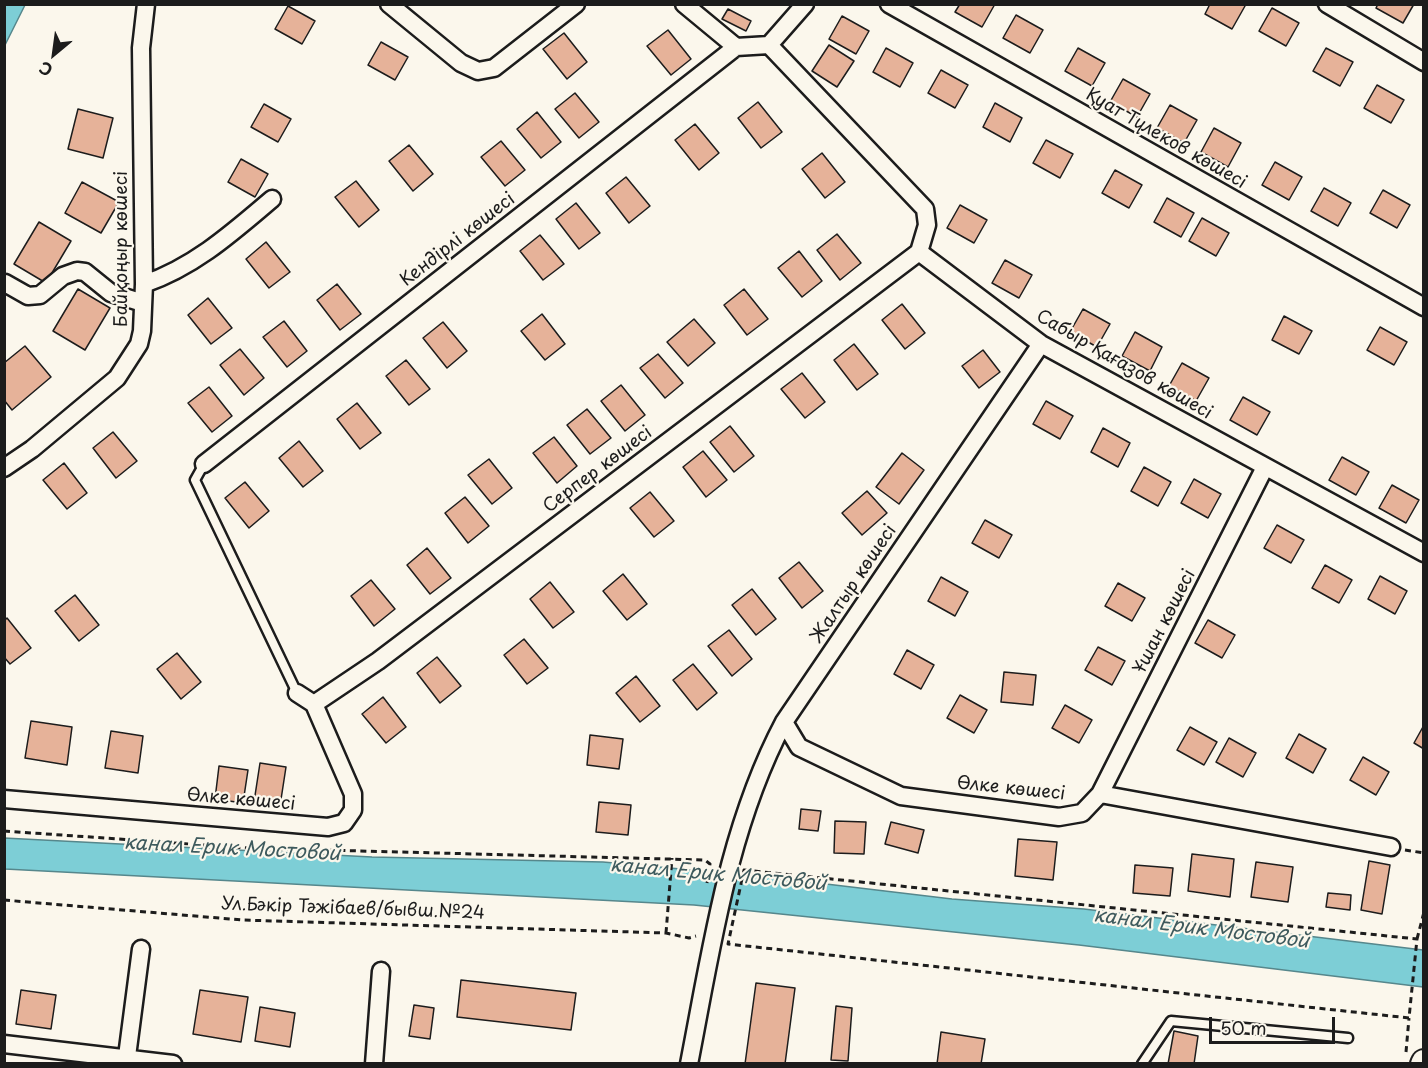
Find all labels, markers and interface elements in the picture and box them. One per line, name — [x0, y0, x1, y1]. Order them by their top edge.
north arrow — [24, 24, 84, 84]
text: С — [34, 56, 56, 83]
street label: Қуат Түлеков көшесі — [1082, 84, 1250, 194]
street label: Байқоңыр көшесi — [111, 171, 133, 327]
street label: Кендірлі көшесі — [396, 189, 520, 291]
street label: Сабыр Қағазов көшесі — [1032, 306, 1216, 424]
street label: Серпер көшесі — [539, 422, 657, 518]
street label: Жалтыр көшесі — [807, 521, 901, 647]
street label: Ұшан көшесі — [1129, 566, 1201, 678]
street label: Өлке көшесі — [956, 773, 1066, 805]
street label: Өлке көшесі — [186, 784, 296, 816]
water label: канал Ерик Мостовой — [123, 831, 341, 867]
water label: канал Ерик Мостовой — [609, 854, 827, 896]
street label: Ул.Бәкір Тәжібаев/бывш.№24 — [221, 894, 485, 924]
water label: канал Ерик Мостовой — [1092, 904, 1310, 954]
scale bar — [1212, 1005, 1338, 1043]
text: 50 m — [1220, 1014, 1267, 1041]

